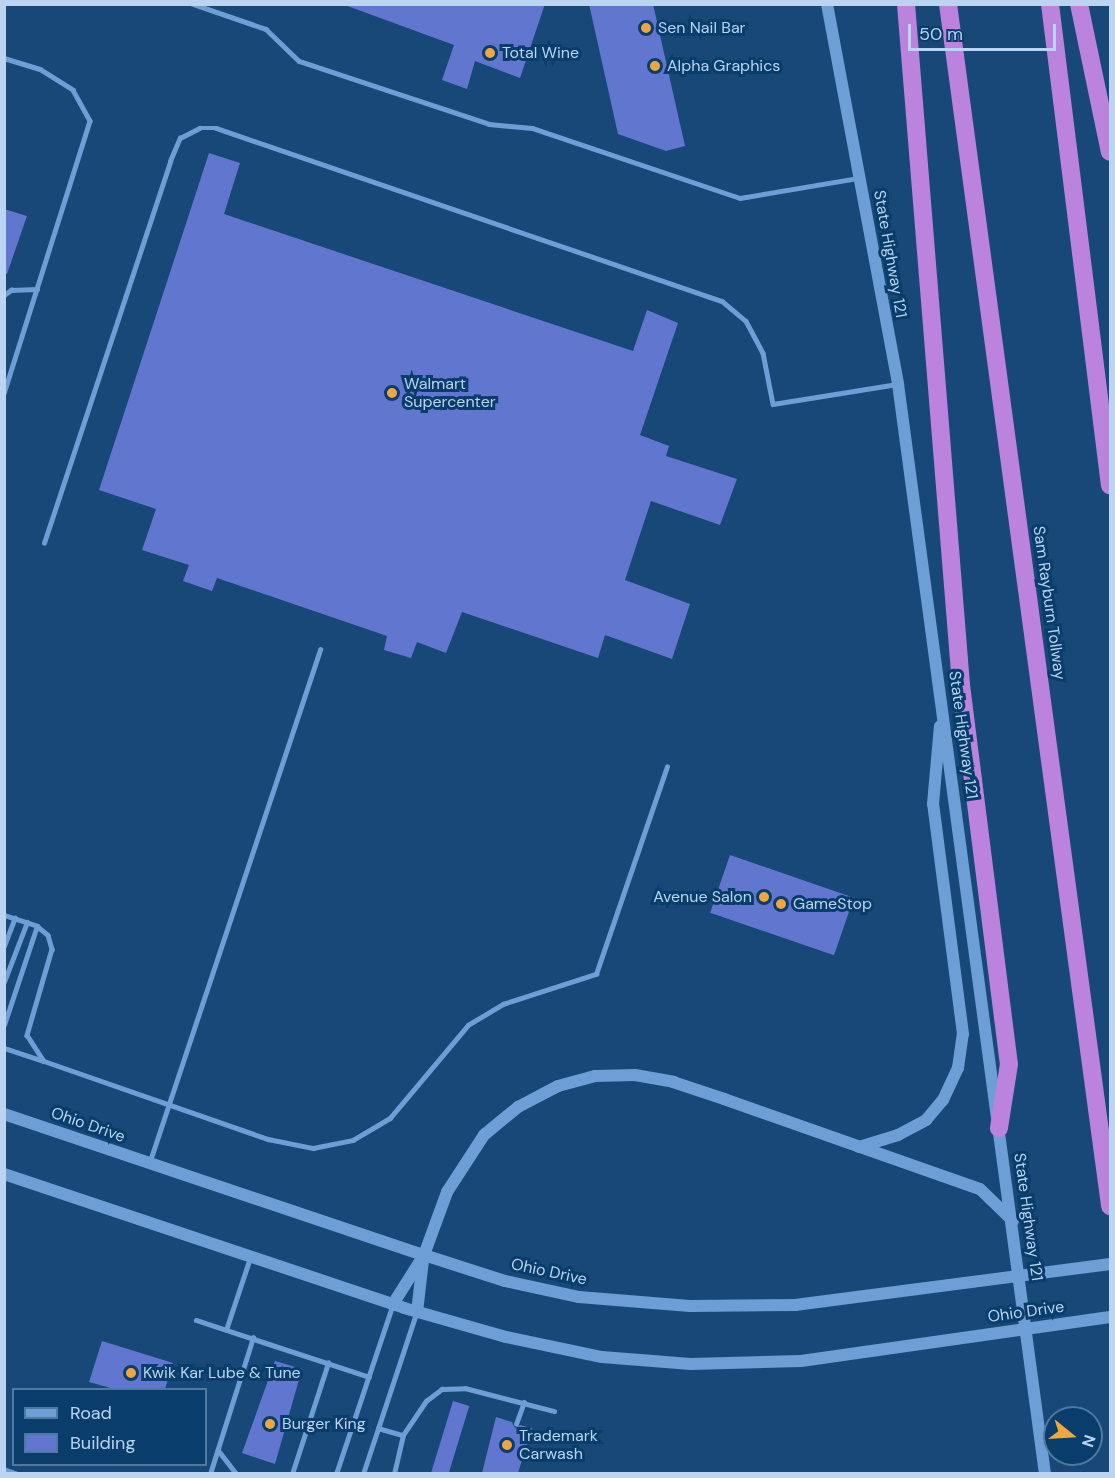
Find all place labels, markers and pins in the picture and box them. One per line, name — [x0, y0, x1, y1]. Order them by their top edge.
place label: Sen Nail Bar — [658, 18, 746, 38]
marker: Sen Nail Bar — [639, 21, 653, 35]
place label: Total Wine — [502, 43, 579, 63]
marker: Total Wine — [483, 46, 497, 60]
place label: Alpha Graphics — [667, 56, 780, 76]
marker: Alpha Graphics — [648, 59, 662, 73]
place label: Walmart Supercenter — [404, 374, 496, 412]
marker: Walmart Supercenter — [385, 386, 399, 400]
place label: Avenue Salon — [653, 887, 752, 907]
marker: Avenue Salon — [757, 890, 771, 904]
place label: GameStop — [793, 894, 872, 914]
marker: GameStop — [774, 897, 788, 911]
place label: Kwik Kar Lube & Tune — [143, 1363, 301, 1383]
marker: Kwik Kar Lube & Tune — [124, 1366, 138, 1380]
place label: Burger King — [282, 1414, 366, 1434]
marker: Burger King — [263, 1417, 277, 1431]
place label: Trademark Carwash — [519, 1426, 598, 1464]
marker: Trademark Carwash — [500, 1438, 514, 1452]

